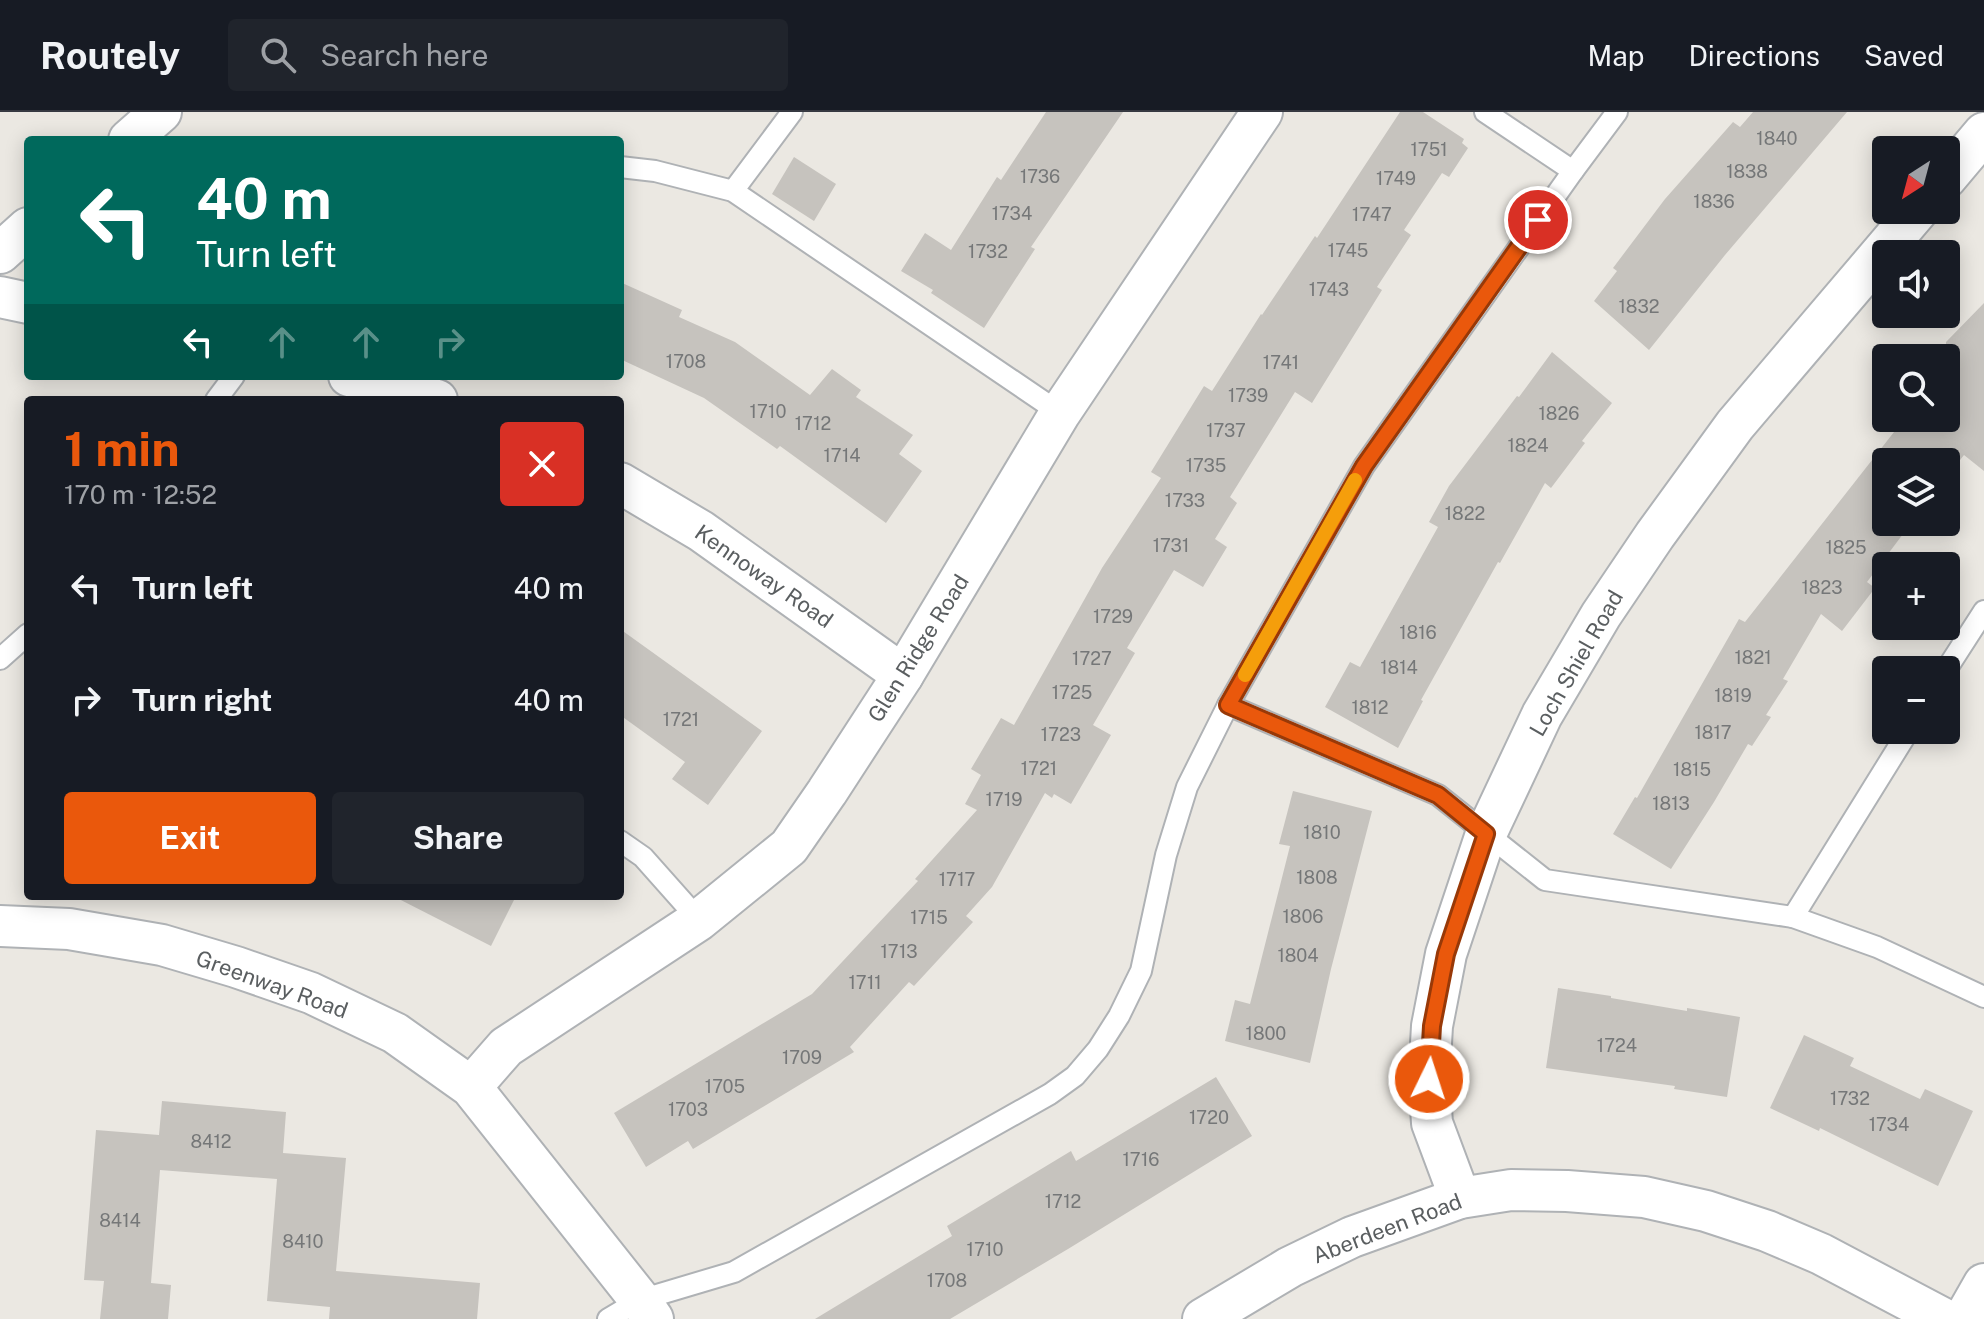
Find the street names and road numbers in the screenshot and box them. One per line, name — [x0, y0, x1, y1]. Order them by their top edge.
street label: Kennoway Road — [690, 519, 838, 633]
street label: Glen Ridge Road — [862, 569, 974, 727]
street label: Loch Shiel Road — [1524, 585, 1628, 741]
street label: Greenway Road — [193, 944, 351, 1024]
street label: Aberdeen Road — [1309, 1188, 1465, 1268]

